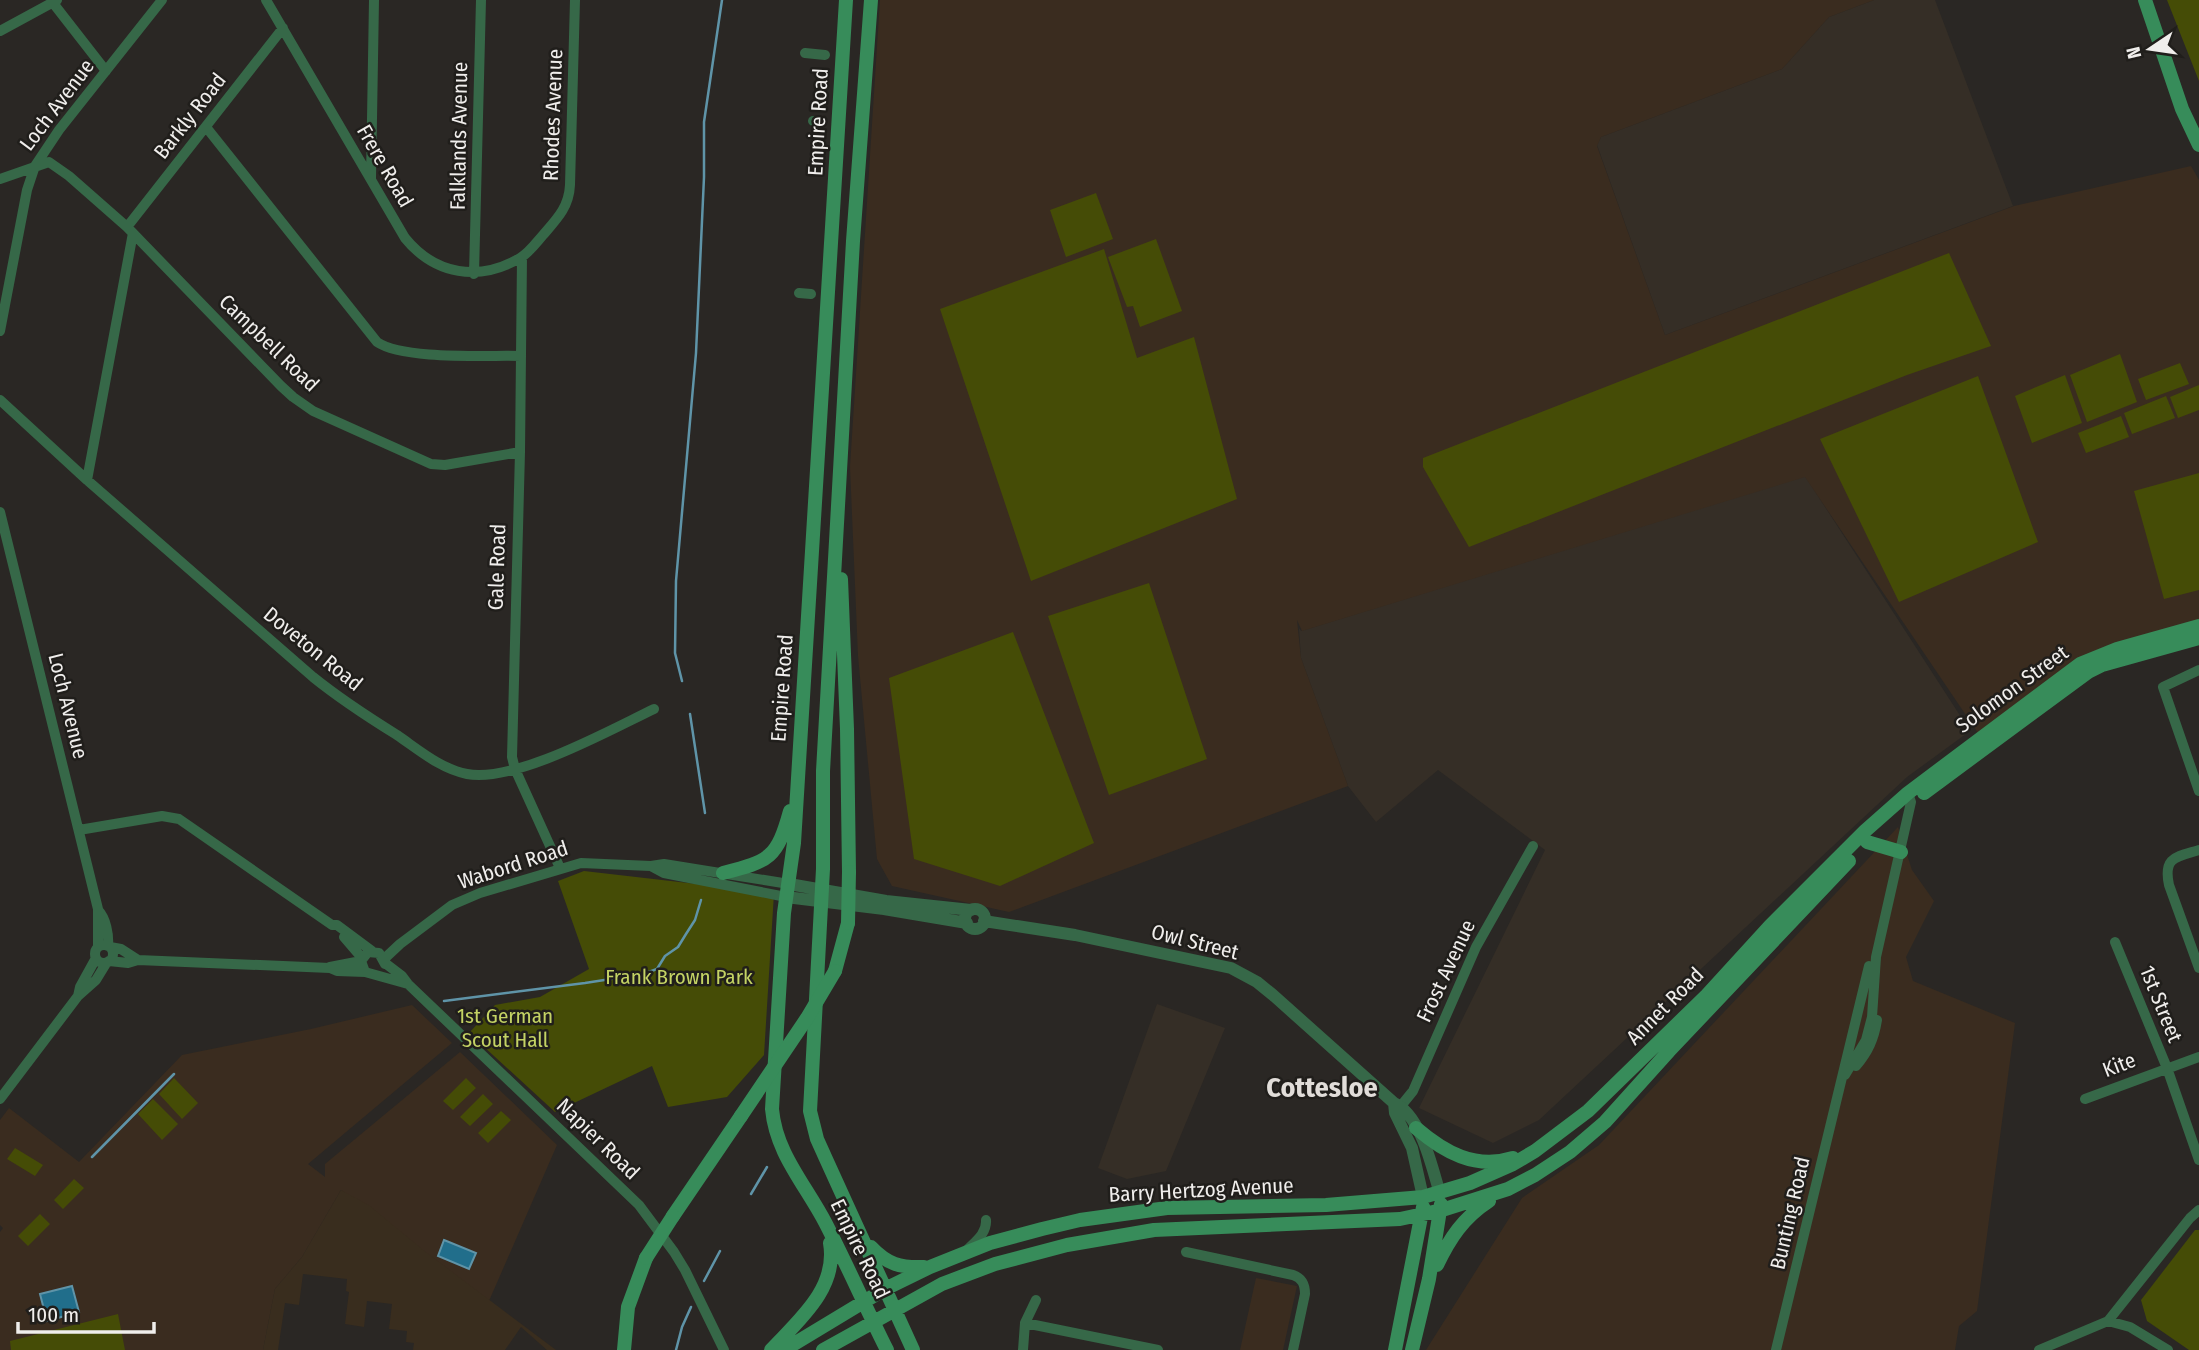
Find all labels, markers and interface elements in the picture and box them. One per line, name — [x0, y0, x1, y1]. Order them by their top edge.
north arrow — [2115, 14, 2185, 84]
text: N — [2121, 45, 2146, 61]
street label: Rhodes Avenue — [538, 48, 568, 182]
street label: Loch Avenue — [14, 54, 100, 156]
street label: Falklands Avenue — [445, 62, 473, 210]
street label: Empire Road — [802, 67, 834, 177]
street label: Barkly Road — [148, 68, 232, 164]
street label: Frere Road — [351, 120, 419, 212]
street label: Campbell Road — [214, 289, 324, 397]
street label: Gale Road — [483, 523, 511, 611]
street label: Doveton Road — [258, 601, 368, 697]
street label: Empire Road — [765, 633, 799, 743]
street label: Solomon Street — [1951, 639, 2073, 739]
street label: Loch Avenue — [42, 650, 94, 762]
street label: Wabord Road — [455, 835, 571, 895]
street label: Frost Avenue — [1411, 916, 1481, 1026]
street label: Owl Street — [1149, 919, 1241, 965]
street label: Annet Road — [1621, 962, 1709, 1050]
street label: 1st Street — [2134, 962, 2188, 1046]
park label: Frank Brown Park — [605, 964, 753, 990]
park label: 1st German Scout Hall — [457, 1003, 553, 1053]
street label: Kite — [2099, 1047, 2139, 1083]
district label: Cottesloe — [1266, 1071, 1378, 1104]
street label: Napier Road — [551, 1093, 645, 1185]
street label: Bunting Road — [1764, 1154, 1816, 1272]
street label: Barry Hertzog Avenue — [1108, 1172, 1294, 1208]
street label: Empire Road — [825, 1195, 895, 1303]
scale bar — [18, 1290, 154, 1334]
text: 100 m — [28, 1302, 79, 1328]

